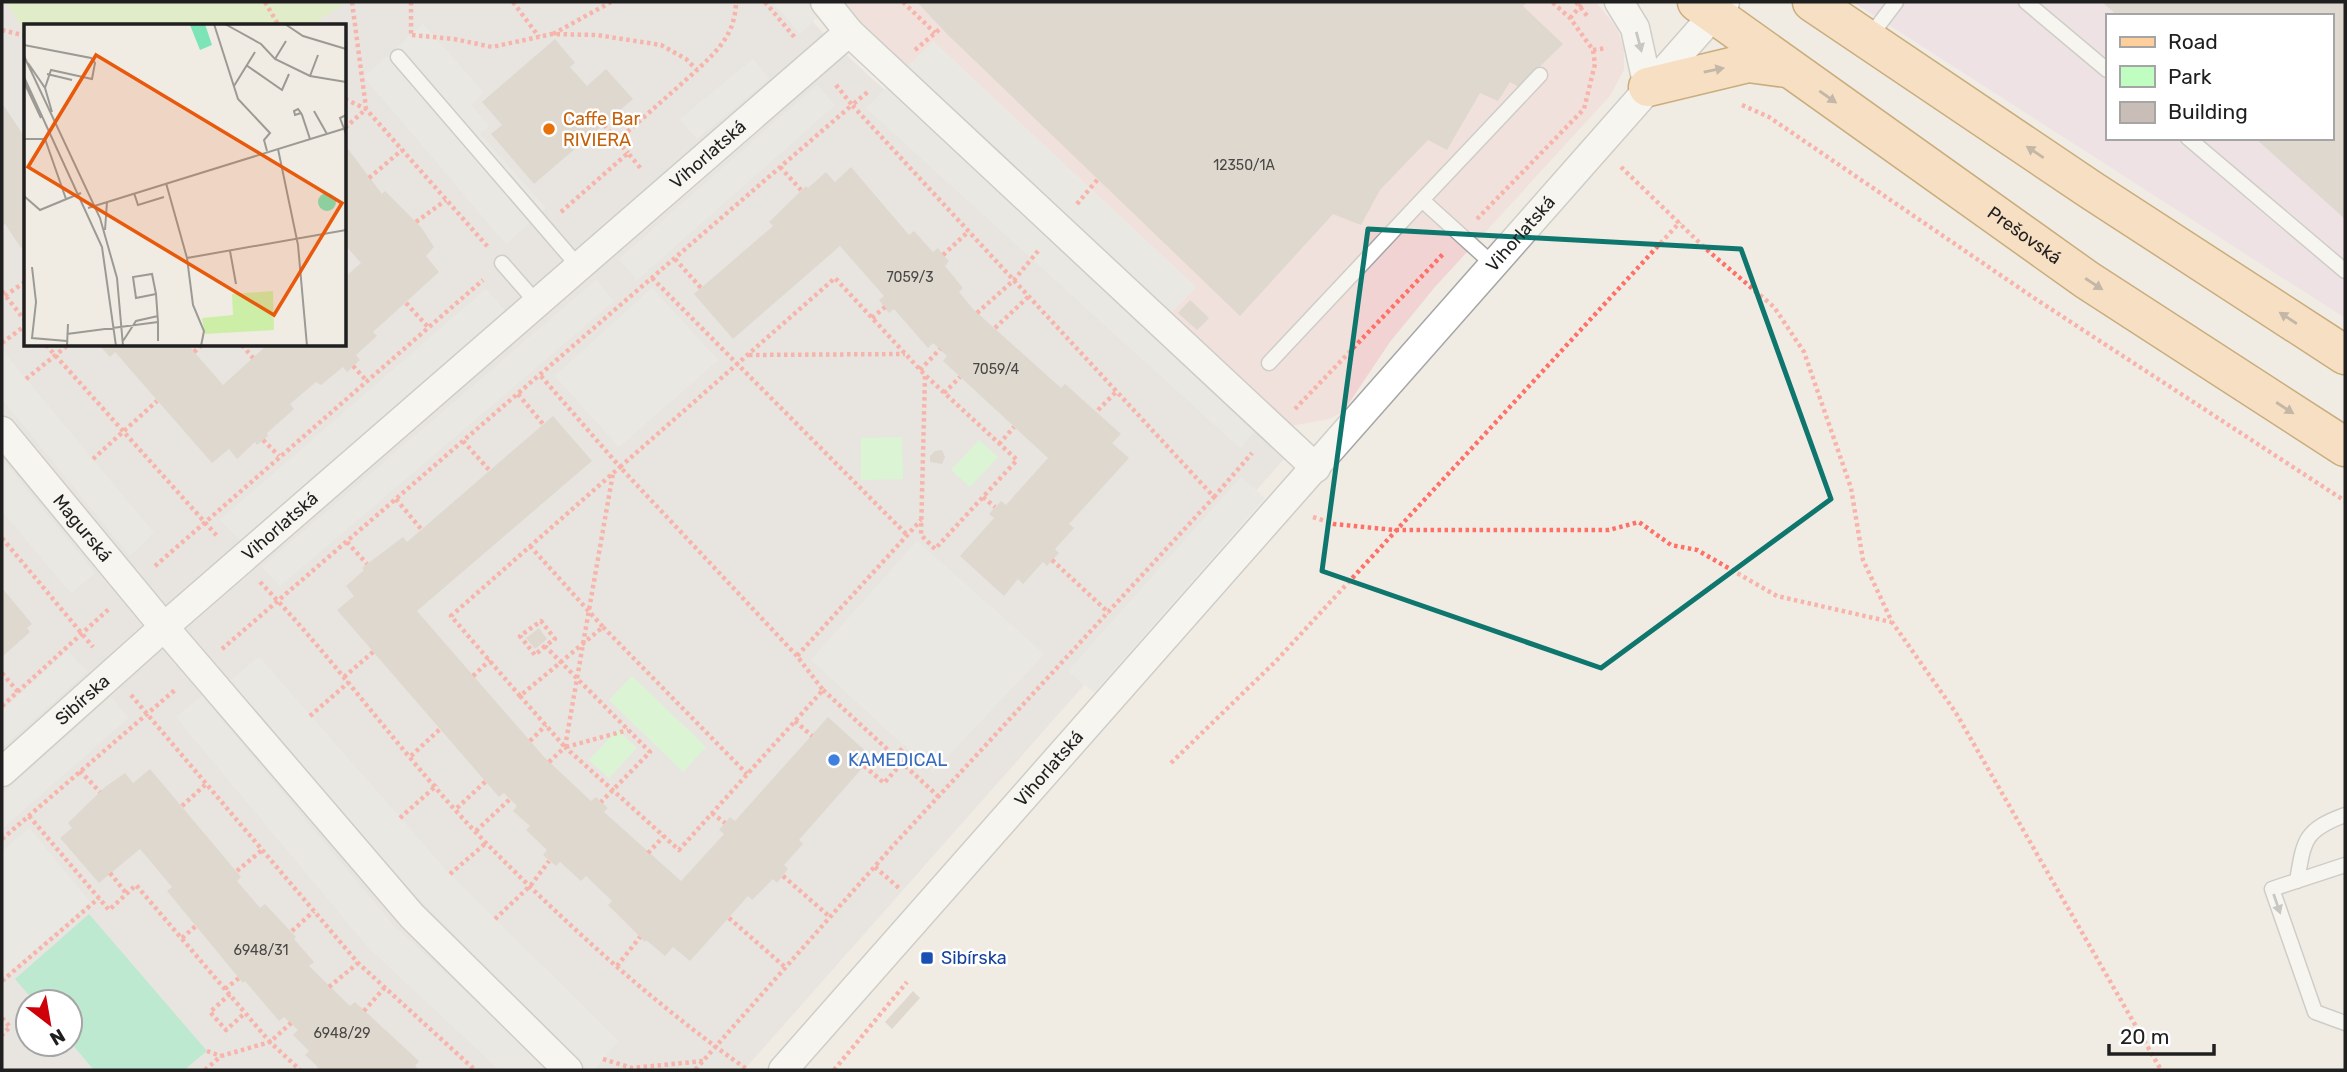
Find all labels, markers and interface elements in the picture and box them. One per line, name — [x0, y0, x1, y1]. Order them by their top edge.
legend — [2106, 14, 2333, 140]
inset map — [24, 24, 346, 346]
text: Road — [2168, 29, 2218, 54]
one-way arrow — [1634, 31, 1645, 53]
one-way arrow — [1703, 64, 1725, 75]
text: Park — [2168, 64, 2212, 89]
one-way arrow — [1819, 90, 1837, 104]
text: Building — [2168, 99, 2248, 124]
place label: Caffe Bar RIVIERA — [563, 108, 641, 151]
street label: Vihorlatská — [665, 115, 751, 194]
marker: Caffe Bar RIVIERA — [541, 121, 557, 137]
one-way arrow — [2025, 146, 2044, 159]
house number: 12350/1A — [1213, 157, 1275, 174]
street label: Vihorlatská — [1481, 191, 1560, 276]
street label: Prešovská — [1983, 202, 2066, 269]
house number: 7059/3 — [886, 269, 934, 286]
one-way arrow — [2085, 278, 2104, 291]
one-way arrow — [2278, 311, 2298, 324]
house number: 7059/4 — [973, 361, 1020, 378]
one-way arrow — [2276, 401, 2295, 414]
street label: Vihorlatská — [237, 487, 323, 565]
street label: Magurská — [48, 490, 117, 566]
street label: Sibírska — [51, 670, 114, 730]
street label: Vihorlatská — [1010, 726, 1088, 811]
place label: KAMEDICAL — [848, 749, 947, 771]
marker: KAMEDICAL — [826, 752, 842, 768]
one-way arrow — [2272, 893, 2283, 914]
house number: 6948/31 — [234, 942, 288, 959]
place label: Sibírska — [941, 947, 1007, 969]
marker: Sibírska — [919, 950, 935, 966]
north arrow — [14, 988, 84, 1058]
scale bar — [2109, 1012, 2214, 1056]
text: N — [46, 1024, 69, 1051]
text: 20 m — [2120, 1024, 2169, 1049]
house number: 6948/29 — [313, 1025, 371, 1042]

